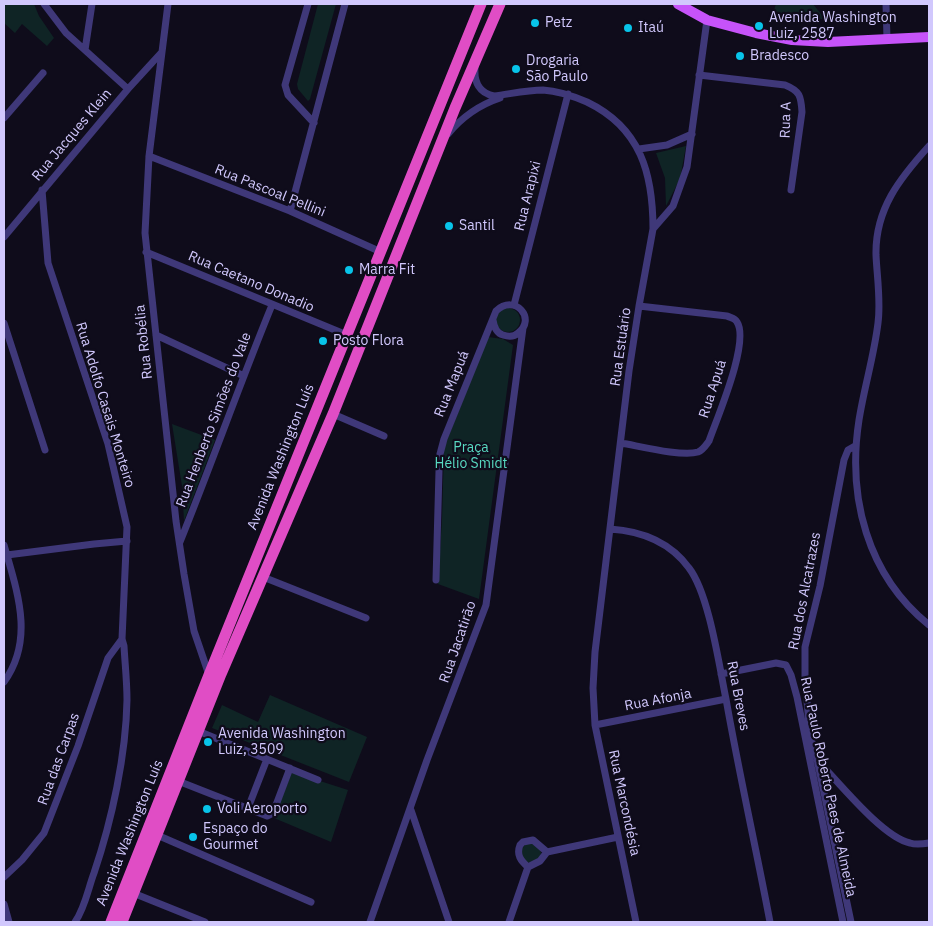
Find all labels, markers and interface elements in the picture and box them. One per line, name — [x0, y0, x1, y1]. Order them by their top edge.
place label: Avenida Washington Luiz, 2587 — [769, 10, 897, 42]
place label: Petz — [545, 15, 572, 31]
marker: Petz — [529, 17, 541, 29]
place label: Itaú — [638, 20, 664, 36]
marker: Avenida Washington Luiz, 2587 — [753, 20, 765, 32]
marker: Itaú — [622, 22, 634, 34]
place label: Bradesco — [750, 48, 809, 64]
marker: Bradesco — [734, 50, 746, 62]
place label: Drogaria São Paulo — [526, 53, 588, 85]
marker: Drogaria São Paulo — [510, 63, 522, 75]
street label: Rua Jacques Klein — [29, 86, 115, 184]
street label: Rua A — [777, 101, 795, 139]
street label: Rua Arapixi — [511, 159, 545, 233]
street label: Rua Pascoal Pellini — [212, 161, 328, 221]
place label: Santil — [459, 218, 495, 234]
marker: Santil — [443, 220, 455, 232]
street label: Rua Caetano Donadio — [186, 248, 316, 316]
place label: Marra Fit — [359, 262, 415, 278]
marker: Marra Fit — [343, 264, 355, 276]
street label: Rua Robélia — [132, 304, 156, 380]
street label: Rua Estuário — [607, 307, 635, 387]
street label: Rua Adolfo Casais Monteiro — [72, 320, 138, 490]
street label: Rua Henberto Simões do Vale — [173, 330, 255, 510]
place label: Posto Flora — [333, 333, 404, 349]
marker: Posto Flora — [317, 335, 329, 347]
street label: Rua Mapuá — [431, 348, 473, 420]
street label: Rua Apuá — [696, 358, 730, 420]
street label: Avenida Washington Luís — [244, 382, 318, 532]
park label: Praça Hélio Smidt — [435, 440, 507, 472]
street label: Rua dos Alcatrazes — [785, 531, 825, 651]
street label: Rua Jacatirão — [436, 599, 480, 685]
street label: Rua Breves — [723, 660, 753, 732]
street label: Rua Paulo Roberto Paes de Almeida — [796, 675, 860, 899]
street label: Rua Afonja — [623, 685, 693, 715]
street label: Rua das Carpas — [34, 710, 84, 808]
place label: Avenida Washington Luiz, 3509 — [218, 726, 346, 759]
marker: Avenida Washington Luiz, 3509 — [202, 736, 214, 748]
street label: Rua Marcondésia — [605, 748, 643, 858]
street label: Avenida Washington Luís — [93, 758, 167, 908]
place label: Voli Aeroporto — [217, 801, 307, 817]
marker: Voli Aeroporto — [201, 803, 213, 815]
place label: Espaço do Gourmet — [203, 821, 268, 854]
marker: Espaço do Gourmet — [187, 831, 199, 843]

